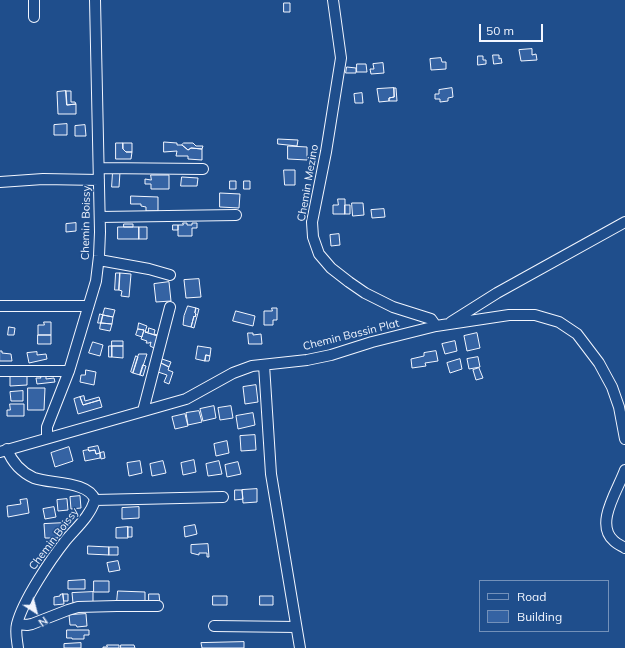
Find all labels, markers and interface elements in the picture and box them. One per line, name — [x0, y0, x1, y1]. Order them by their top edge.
scale bar — [481, 16, 545, 42]
text: 50 m — [486, 23, 514, 38]
street label: Chemin Mezino — [295, 143, 321, 223]
street label: Chemin Boissy — [79, 186, 93, 260]
street label: Chemin Bassin Plat — [302, 317, 400, 353]
street label: Chemin Boissy — [26, 505, 82, 573]
legend — [479, 580, 609, 632]
text: Road — [517, 589, 546, 604]
north arrow — [16, 592, 56, 632]
text: Building — [517, 609, 562, 624]
text: N — [36, 614, 51, 630]

